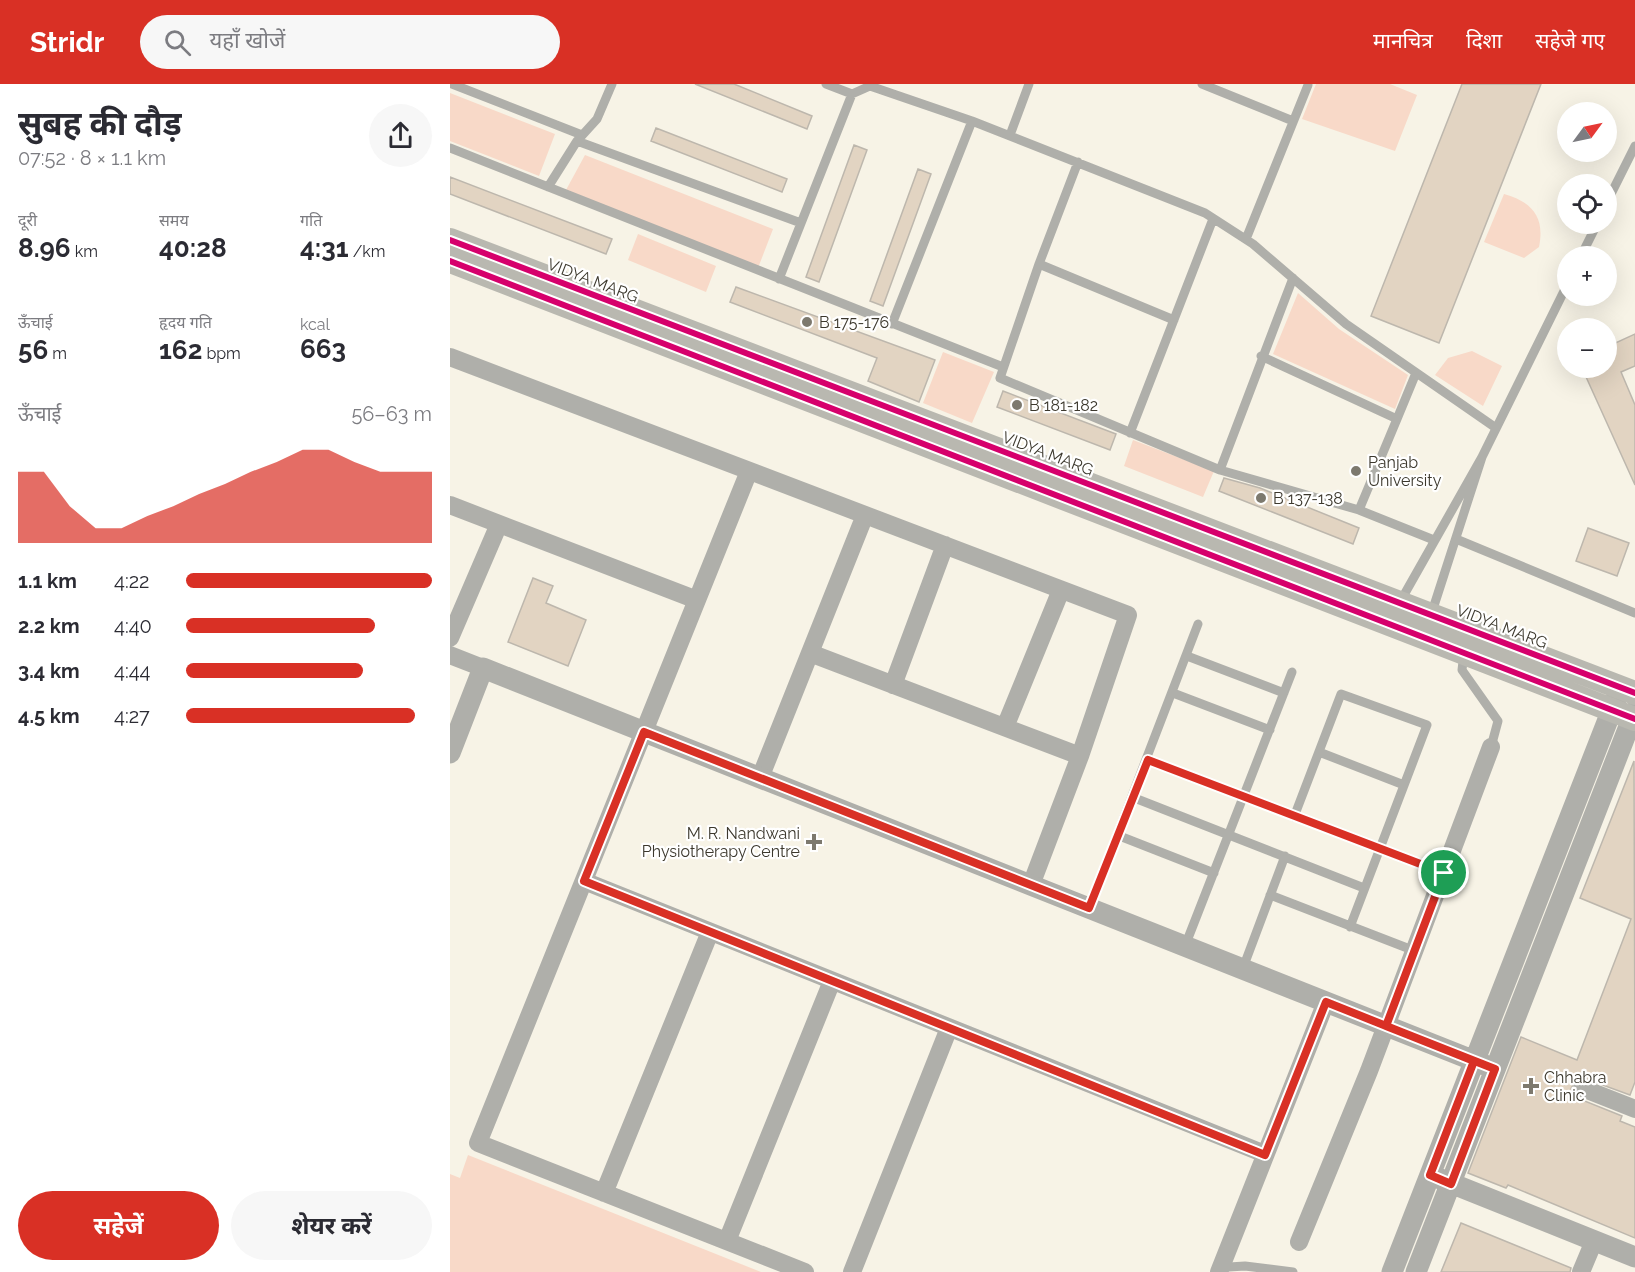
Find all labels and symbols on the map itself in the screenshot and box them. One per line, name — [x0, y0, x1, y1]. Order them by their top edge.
north arrow — [1557, 102, 1617, 162]
street label: VIDYA MARG — [545, 254, 641, 307]
place label: B 175-176 — [819, 313, 889, 332]
marker: B 175-176 — [800, 315, 814, 329]
place label: B 181-182 — [1029, 396, 1098, 415]
marker: B 181-182 — [1010, 398, 1024, 412]
street label: VIDYA MARG — [1000, 427, 1096, 480]
place label: Panjab University — [1368, 453, 1442, 490]
marker: Panjab University — [1349, 464, 1363, 478]
place label: B 137-138 — [1273, 489, 1343, 508]
marker: B 137-138 — [1254, 491, 1268, 505]
street label: VIDYA MARG — [1454, 600, 1550, 653]
place label: M. R. Nandwani Physiotherapy Centre — [642, 824, 800, 861]
marker: M. R. Nandwani Physiotherapy Centre — [805, 833, 823, 851]
pin — [1418, 847, 1469, 898]
place label: Chhabra Clinic — [1544, 1068, 1607, 1105]
marker: Chhabra Clinic — [1522, 1077, 1540, 1095]

